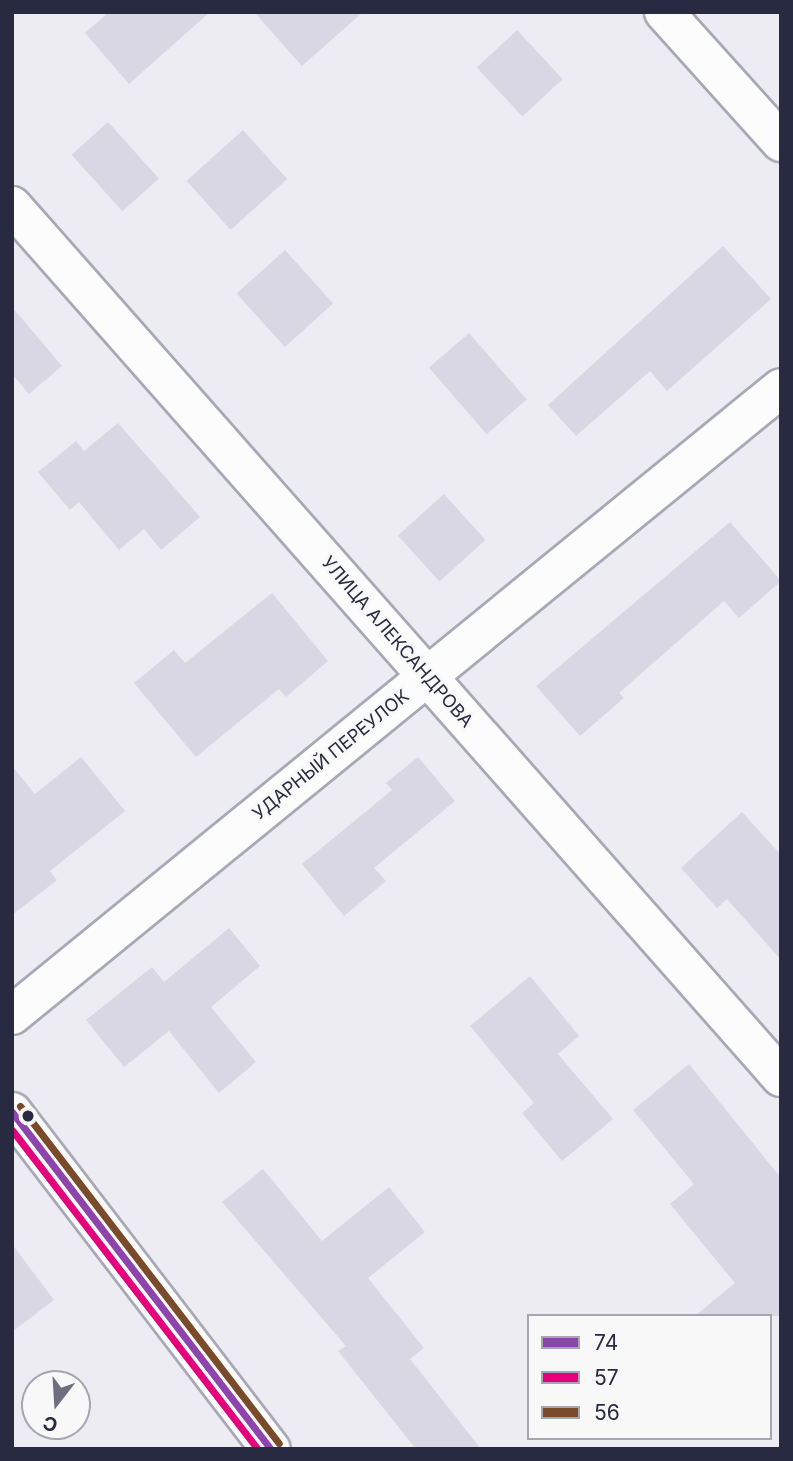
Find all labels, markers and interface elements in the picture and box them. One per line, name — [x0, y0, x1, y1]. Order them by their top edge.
street label: УЛИЦА АЛЕКСАНДРОВА — [317, 552, 477, 732]
street label: УДАРНЫЙ ПЕРЕУЛОК — [248, 685, 414, 825]
unlabelled marker — [21, 1109, 35, 1123]
legend — [527, 1314, 772, 1440]
text: 74 — [594, 1330, 618, 1355]
text: 57 — [594, 1365, 619, 1390]
north arrow — [21, 1370, 91, 1440]
text: 56 — [594, 1400, 620, 1425]
text: С — [40, 1411, 60, 1437]

